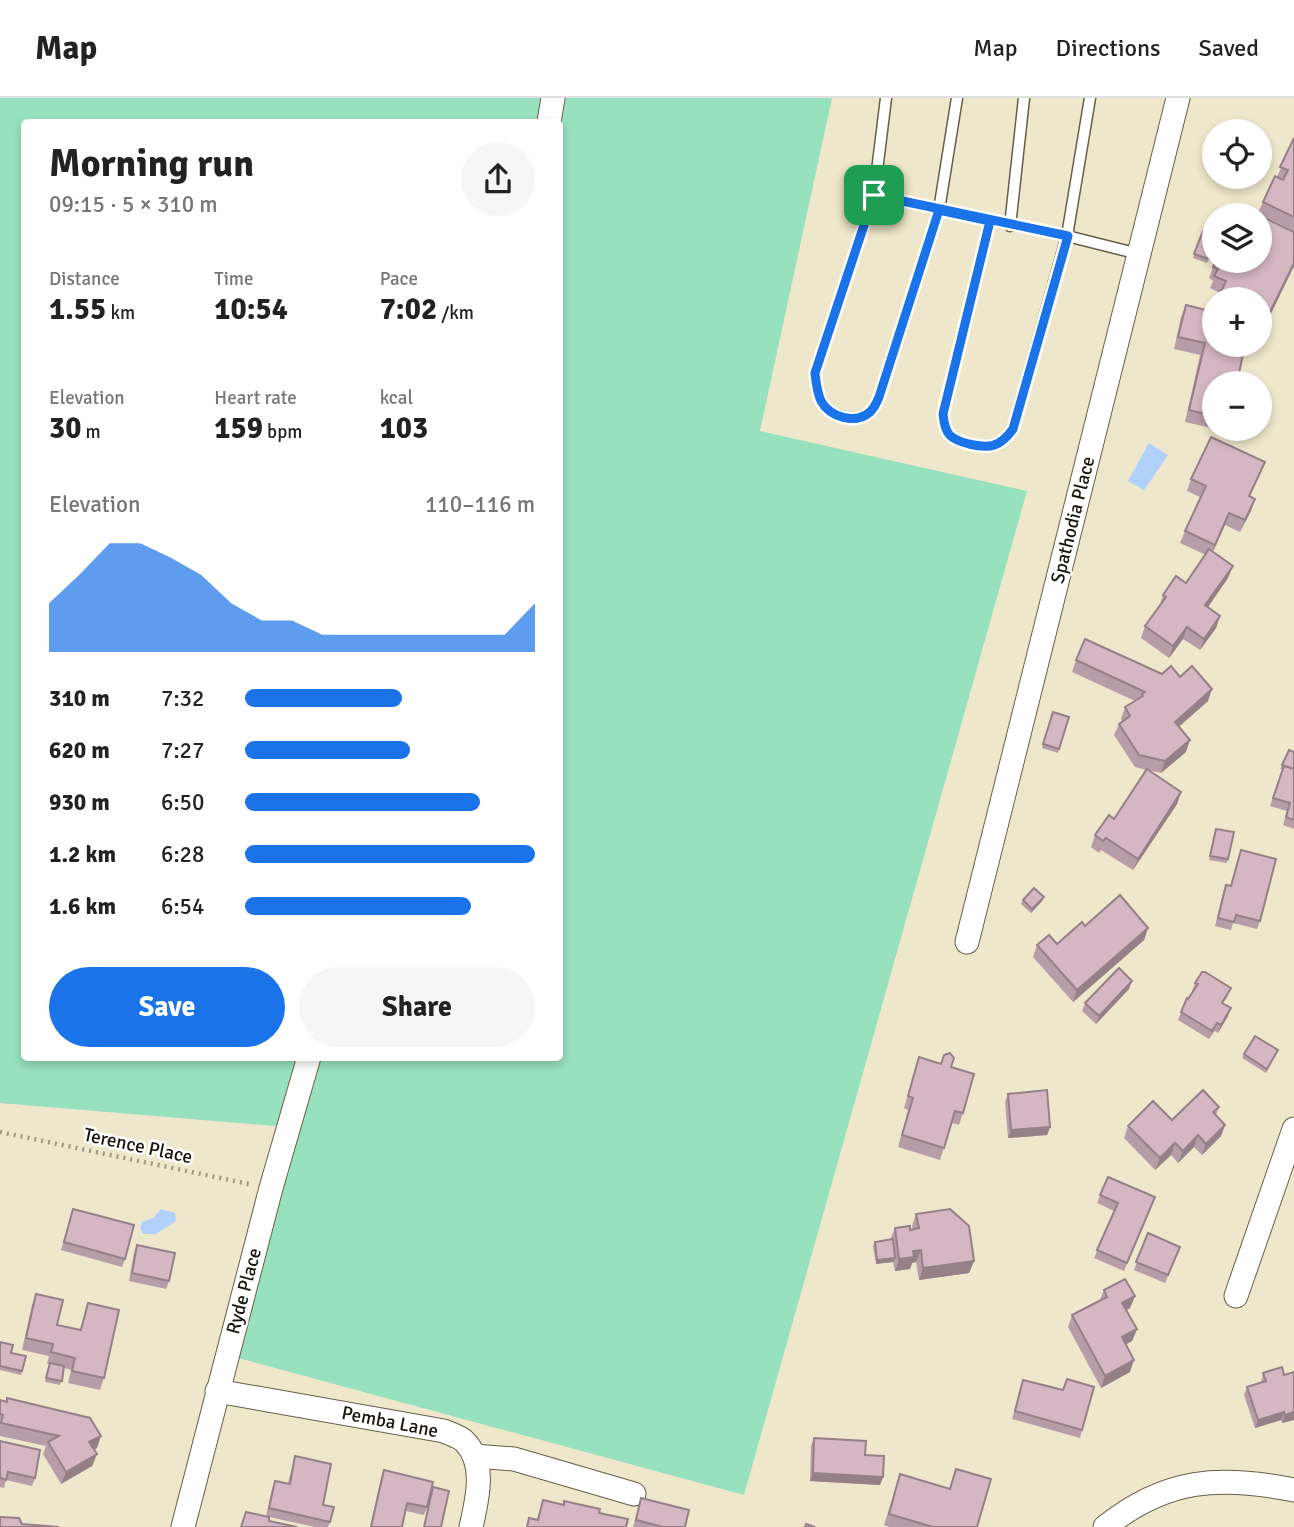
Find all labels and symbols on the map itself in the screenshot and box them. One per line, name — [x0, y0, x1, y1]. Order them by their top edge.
pin — [844, 165, 904, 225]
street label: Spathodia Place — [1046, 454, 1100, 586]
street label: Terence Place — [81, 1123, 195, 1169]
street label: Ryde Place — [221, 1245, 267, 1337]
street label: Pemba Lane — [340, 1401, 440, 1443]

